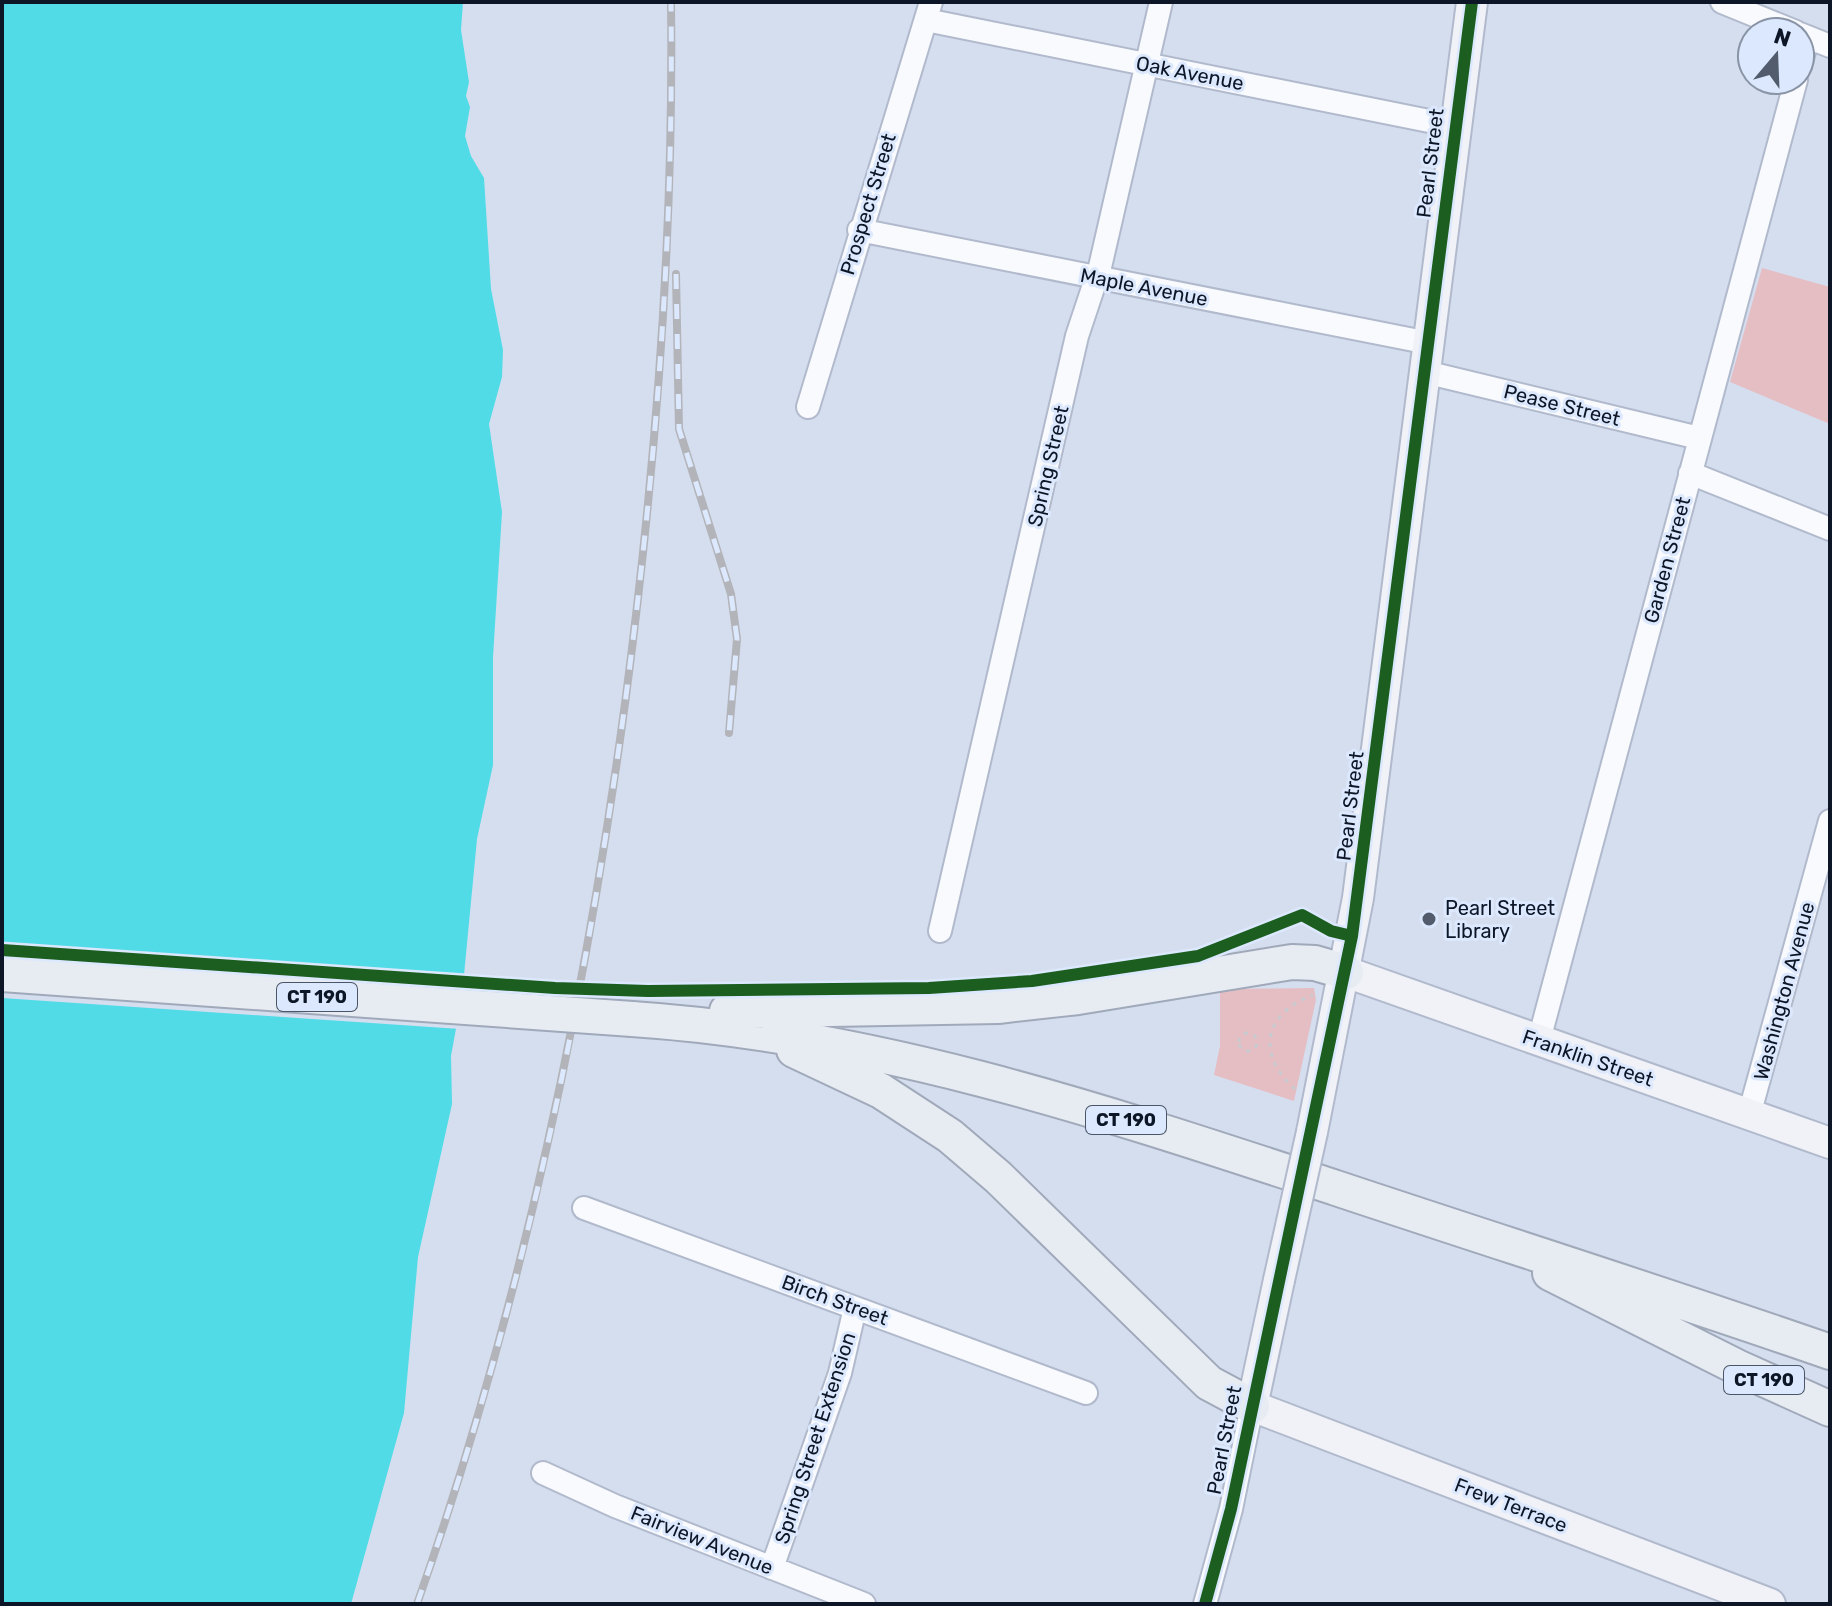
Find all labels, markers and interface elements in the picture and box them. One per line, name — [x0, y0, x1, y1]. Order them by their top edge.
north arrow — [1736, 16, 1816, 96]
text: N — [1770, 22, 1794, 53]
street label: Oak Avenue — [1134, 51, 1246, 95]
street label: Pearl Street — [1411, 107, 1449, 219]
street label: Prospect Street — [835, 130, 901, 278]
street label: Maple Avenue — [1078, 263, 1210, 311]
street label: Pease Street — [1501, 379, 1623, 431]
street label: Spring Street — [1022, 403, 1074, 529]
street label: Garden Street — [1639, 494, 1695, 626]
street label: Pearl Street — [1331, 750, 1369, 862]
place label: Pearl Street Library — [1445, 896, 1555, 943]
street label: Washington Avenue — [1749, 899, 1819, 1083]
marker: Pearl Street Library — [1420, 910, 1438, 928]
road number: CT 190 — [277, 983, 357, 1011]
street label: Franklin Street — [1519, 1024, 1657, 1092]
road number: CT 190 — [1086, 1106, 1166, 1134]
street label: Birch Street — [778, 1270, 892, 1330]
street label: Spring Street Extension — [769, 1329, 861, 1547]
road number: CT 190 — [1724, 1366, 1804, 1394]
street label: Pearl Street — [1202, 1383, 1246, 1496]
street label: Frew Terrace — [1451, 1472, 1571, 1538]
street label: Fairview Avenue — [627, 1501, 777, 1579]

